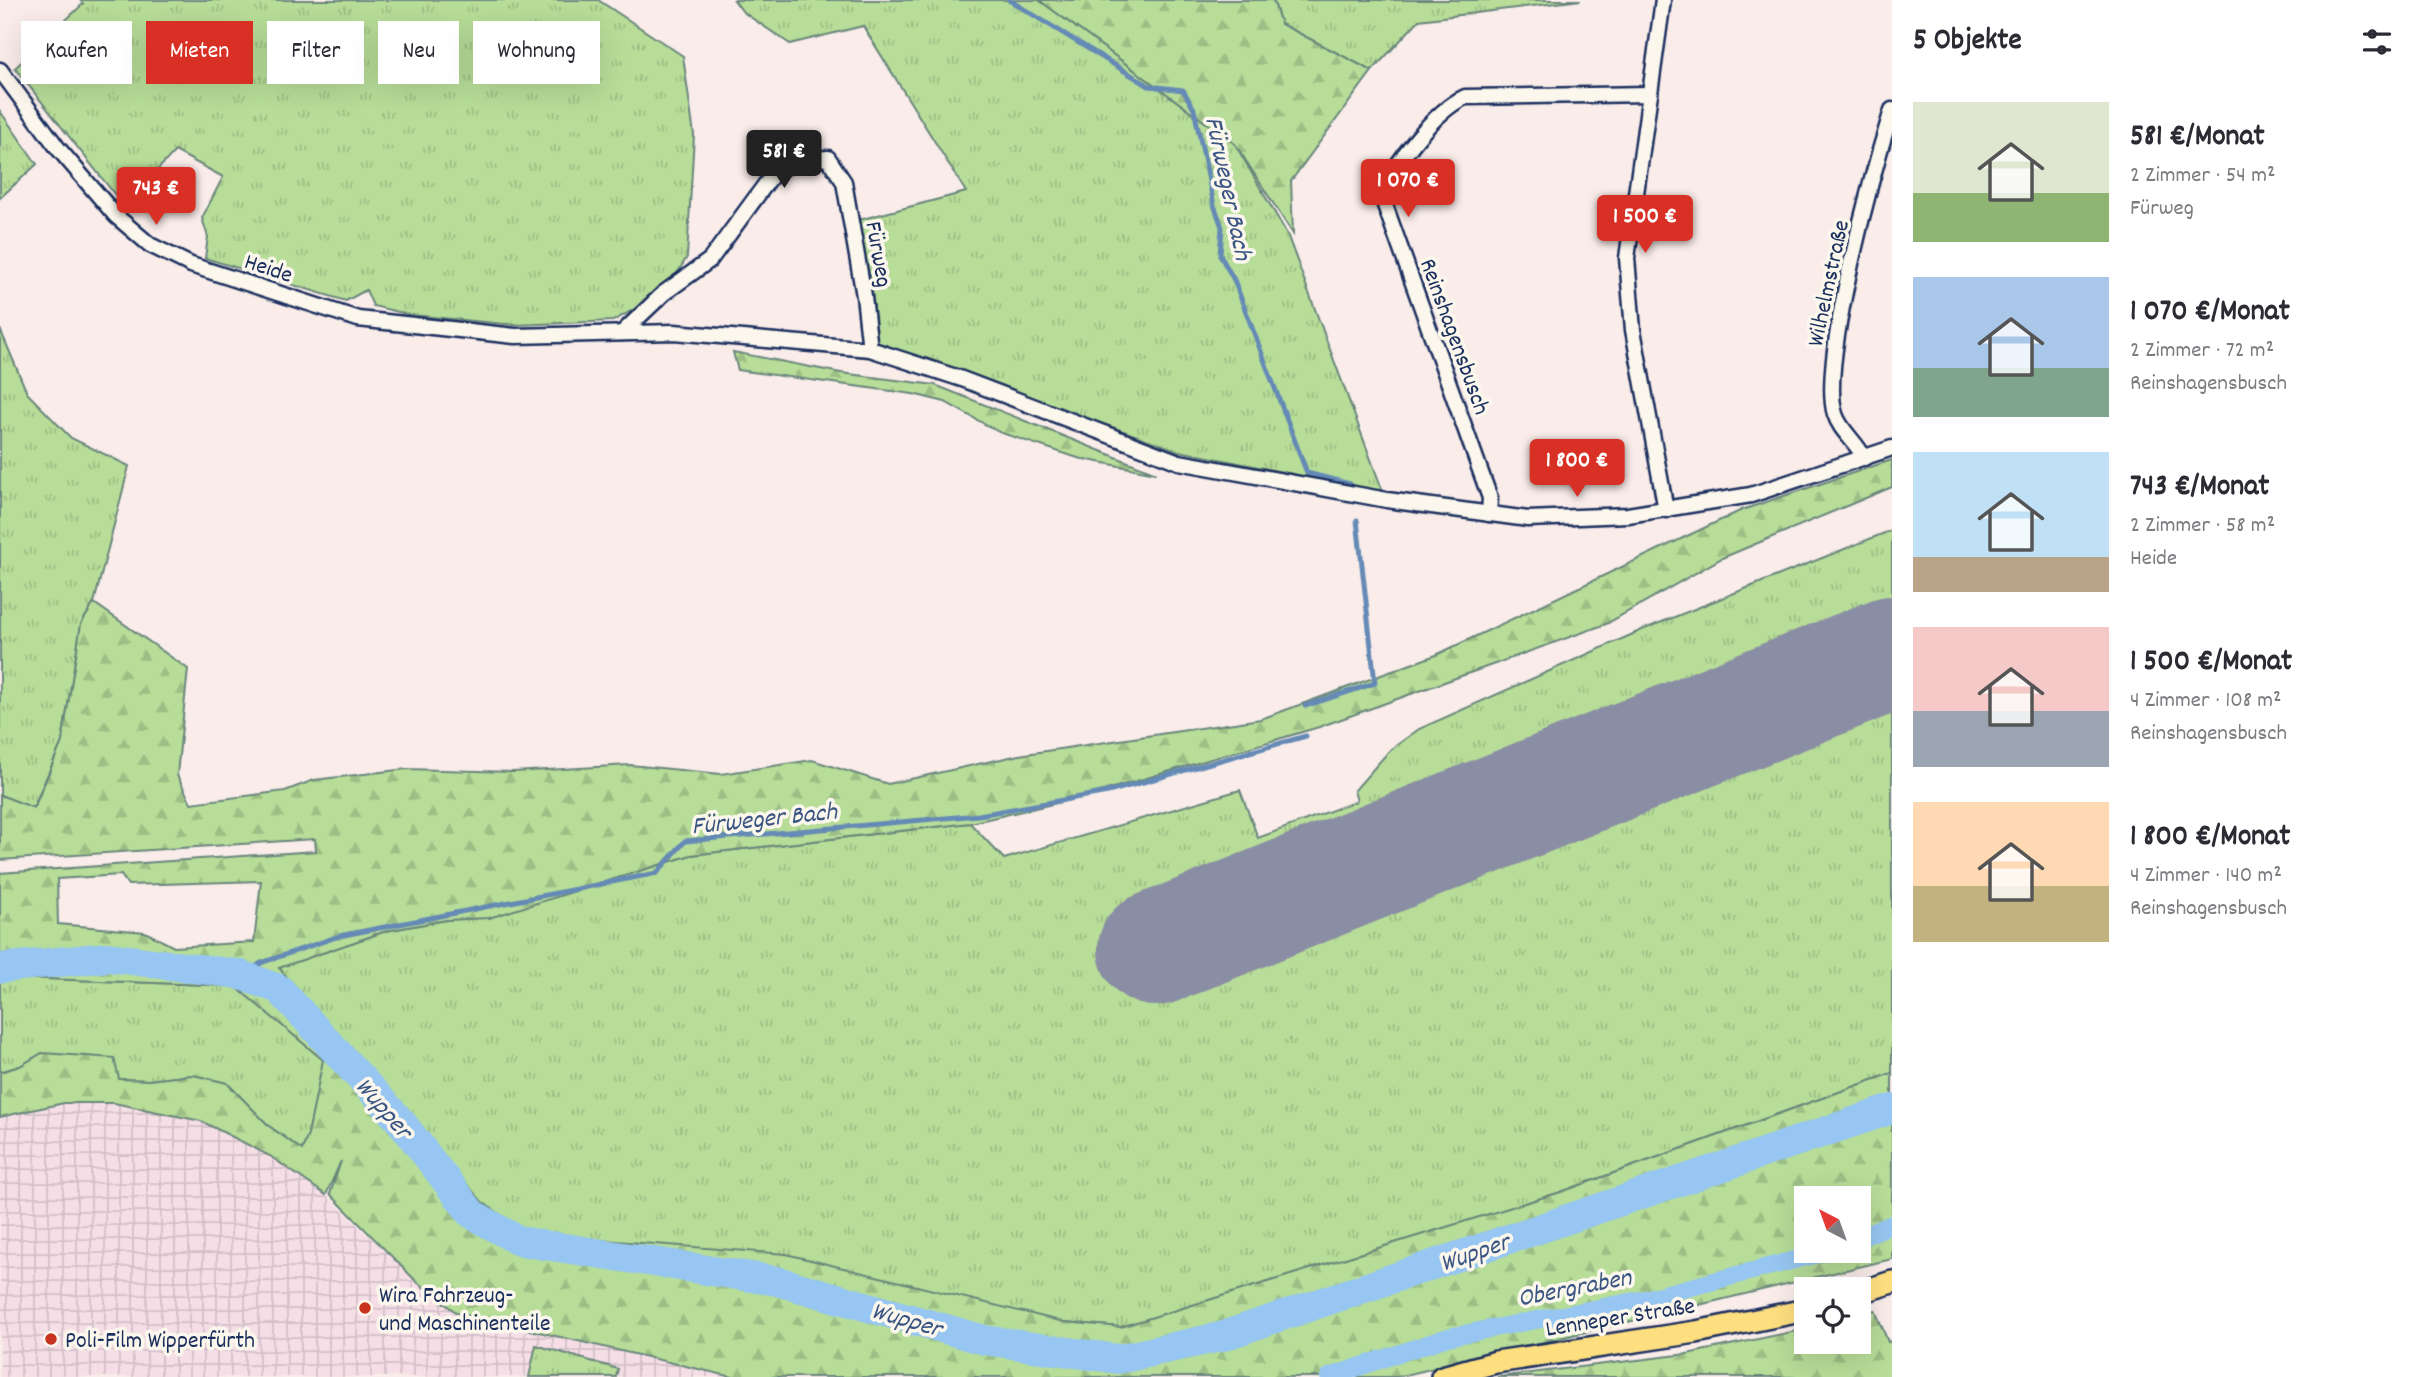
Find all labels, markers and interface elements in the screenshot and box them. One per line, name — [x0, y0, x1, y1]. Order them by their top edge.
chip: Kaufen — [21, 21, 132, 84]
chip: Mieten — [146, 21, 253, 84]
chip: Filter — [267, 21, 364, 84]
chip: Neu — [378, 21, 459, 84]
chip: Wohnung — [473, 21, 600, 84]
text: 5 Objekte — [1913, 21, 2022, 64]
icon: filters — [2358, 23, 2396, 61]
water label: Fürweger Bach — [1193, 113, 1260, 265]
text: 581 €/Monat — [2130, 117, 2265, 160]
pin: 581 € — [735, 130, 833, 190]
icon: home — [1969, 130, 2053, 214]
text: 581 € — [762, 136, 806, 169]
pin: 1 070 € — [1343, 160, 1473, 219]
text: 2 Zimmer · 54 m² — [2130, 160, 2275, 193]
text: 1 070 € — [1377, 165, 1439, 198]
pin: 743 € — [107, 168, 205, 227]
text: 743 € — [133, 173, 179, 206]
text: Fürweg — [2130, 193, 2194, 226]
pin: 1 500 € — [1580, 196, 1710, 255]
text: 1 500 € — [1613, 201, 1677, 234]
street label: Wilhelmstraße — [1800, 217, 1860, 350]
street label: Fürweg — [855, 219, 900, 290]
street label: Heide — [239, 246, 297, 294]
street label: Reinshagensbusch — [1409, 254, 1497, 420]
text: 1 070 €/Monat — [2130, 292, 2290, 335]
icon: home — [1969, 305, 2053, 389]
text: 2 Zimmer · 72 m² — [2130, 335, 2274, 368]
text: Reinshagensbusch — [2130, 368, 2287, 401]
pin: 1 800 € — [1512, 440, 1642, 499]
text: 1 800 € — [1546, 445, 1608, 478]
text: 743 €/Monat — [2130, 467, 2269, 510]
icon: home — [1969, 480, 2053, 564]
text: 2 Zimmer · 58 m² — [2130, 510, 2275, 543]
text: Heide — [2130, 543, 2177, 576]
text: 1 500 €/Monat — [2130, 642, 2292, 685]
icon: home — [1969, 655, 2053, 739]
text: 4 Zimmer · 108 m² — [2130, 685, 2281, 718]
text: Reinshagensbusch — [2130, 718, 2287, 751]
water label: Fürweger Bach — [690, 794, 840, 847]
text: 1 800 €/Monat — [2130, 817, 2290, 860]
icon: home — [1969, 830, 2053, 914]
text: 4 Zimmer · 140 m² — [2130, 860, 2282, 893]
text: Reinshagensbusch — [2130, 893, 2287, 926]
water label: Wupper — [345, 1070, 422, 1151]
north arrow — [1794, 1186, 1871, 1264]
map controls — [1794, 1186, 1871, 1354]
water label: Wupper — [1435, 1224, 1518, 1283]
water label: Obergraben — [1515, 1260, 1636, 1319]
button: locate — [1794, 1277, 1871, 1354]
place label: Wira Fahrzeug- und Maschinenteile — [379, 1280, 550, 1342]
street label: Lenneper Straße — [1543, 1290, 1698, 1348]
water label: Wupper — [867, 1294, 949, 1350]
marker: Wira Fahrzeug- und Maschinenteile — [357, 1300, 373, 1316]
place label: Poli-Film Wipperfürth — [65, 1325, 255, 1359]
marker: Poli-Film Wipperfürth — [43, 1331, 59, 1347]

